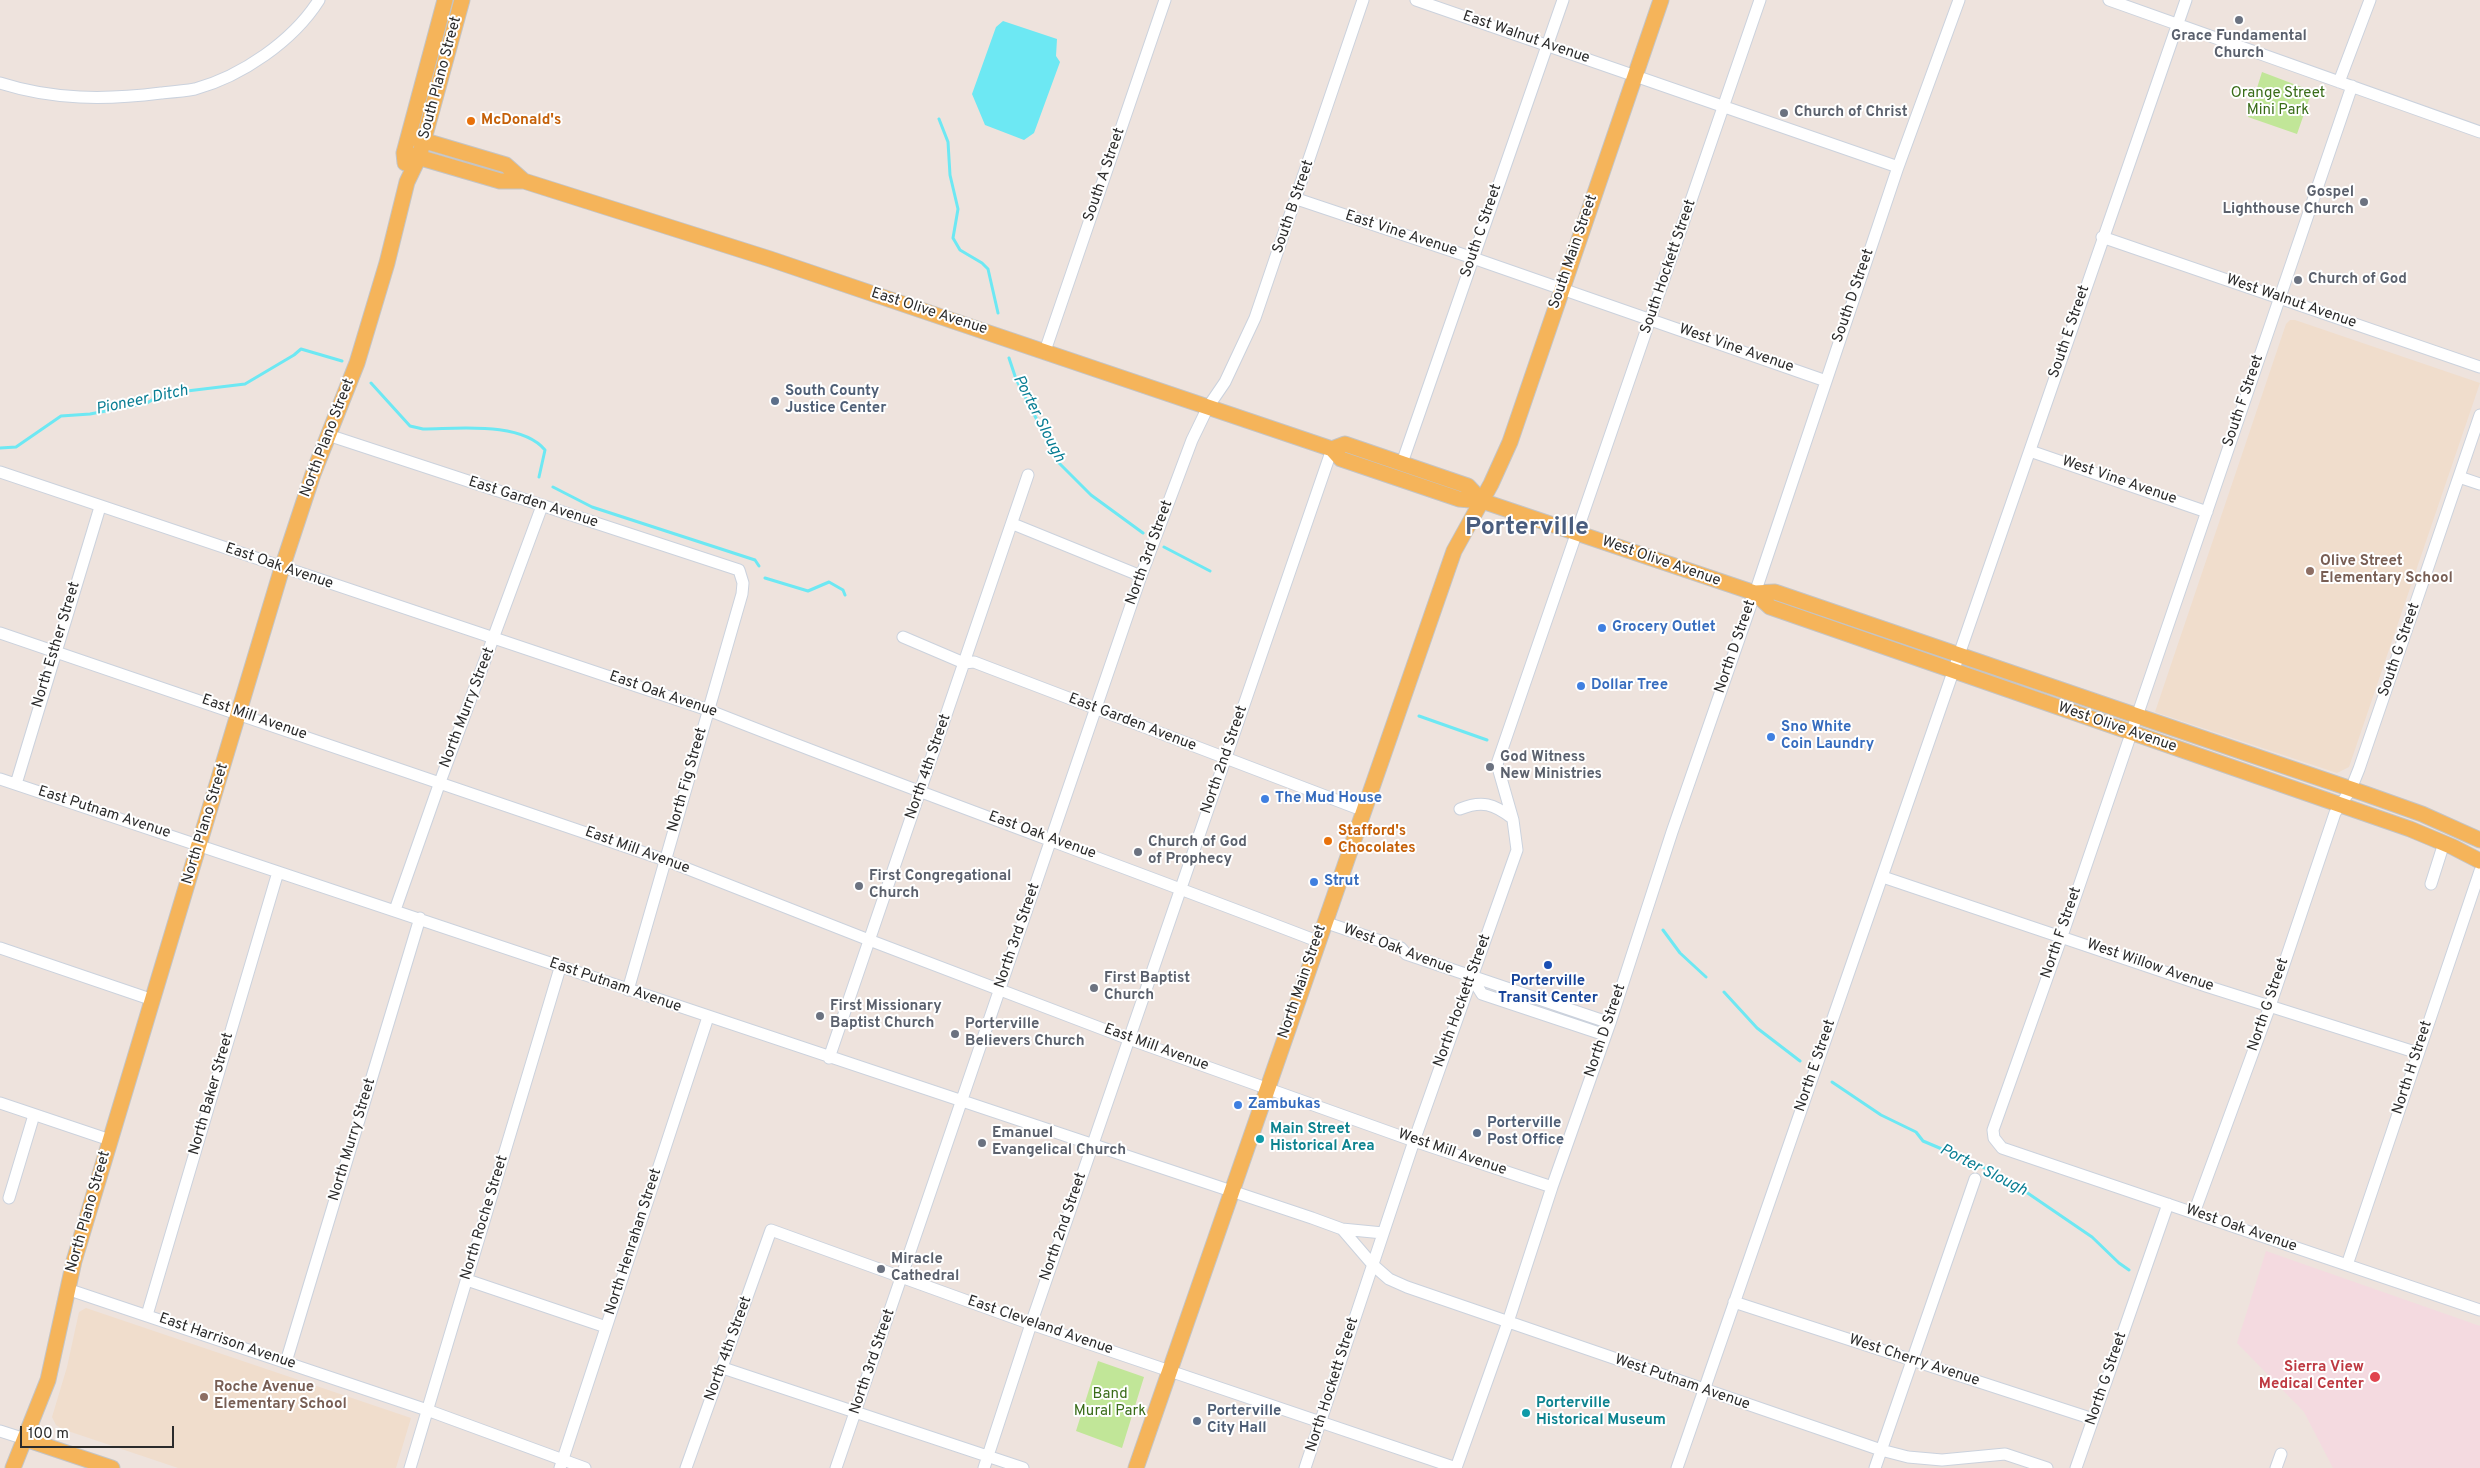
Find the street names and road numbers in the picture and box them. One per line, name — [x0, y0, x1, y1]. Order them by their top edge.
street label: East Walnut Avenue — [1460, 8, 1592, 68]
street label: South Plano Street — [416, 15, 466, 141]
street label: South A Street — [1081, 126, 1129, 224]
street label: South B Street — [1270, 158, 1318, 256]
street label: South C Street — [1458, 182, 1506, 280]
street label: South Main Street — [1546, 193, 1602, 311]
street label: South Hockett Street — [1638, 197, 1700, 337]
street label: East Vine Avenue — [1343, 207, 1459, 261]
street label: South D Street — [1830, 247, 1878, 345]
street label: West Walnut Avenue — [2224, 271, 2358, 333]
street label: South E Street — [2046, 283, 2094, 381]
street label: East Olive Avenue — [869, 285, 989, 339]
street label: West Vine Avenue — [1676, 321, 1796, 377]
street label: South F Street — [2220, 353, 2268, 449]
street label: North Plano Street — [297, 376, 359, 500]
street label: West Vine Avenue — [2059, 453, 2179, 509]
street label: East Garden Avenue — [466, 474, 600, 532]
street label: North 3rd Street — [1123, 498, 1177, 608]
street label: West Olive Avenue — [1599, 533, 1723, 591]
street label: East Oak Avenue — [223, 540, 335, 594]
street label: North Esther Street — [29, 580, 85, 710]
street label: North D Street — [1712, 598, 1760, 696]
street label: South G Street — [2376, 601, 2424, 699]
street label: North Murry Street — [437, 645, 499, 771]
street label: East Oak Avenue — [607, 668, 719, 722]
street label: East Garden Avenue — [1066, 690, 1198, 756]
street label: East Mill Avenue — [199, 692, 309, 744]
street label: West Olive Avenue — [2055, 699, 2179, 757]
street label: North 2nd Street — [1198, 703, 1252, 817]
street label: North 4th Street — [903, 712, 955, 822]
street label: North Fig Street — [664, 726, 712, 834]
street label: North Plano Street — [179, 761, 233, 887]
street label: East Putnam Avenue — [35, 783, 173, 843]
street label: East Oak Avenue — [986, 808, 1098, 864]
street label: East Mill Avenue — [582, 824, 692, 878]
street label: North 3rd Street — [992, 881, 1044, 991]
street label: North F Street — [2038, 885, 2086, 981]
street label: West Oak Avenue — [1340, 921, 1456, 979]
street label: North Main Street — [1275, 923, 1331, 1041]
street label: North Hockett Street — [1431, 932, 1495, 1070]
street label: West Willow Avenue — [2084, 936, 2216, 996]
street label: East Putnam Avenue — [547, 955, 683, 1017]
street label: North G Street — [2245, 956, 2293, 1054]
street label: North D Street — [1582, 982, 1630, 1080]
street label: North E Street — [1792, 1018, 1840, 1114]
street label: North H Street — [2389, 1019, 2437, 1117]
street label: East Mill Avenue — [1101, 1021, 1211, 1075]
street label: North Baker Street — [186, 1031, 238, 1157]
street label: North Murry Street — [326, 1076, 380, 1204]
street label: West Mill Avenue — [1395, 1126, 1509, 1180]
street label: North Plano Street — [63, 1149, 115, 1275]
street label: North Roche Street — [457, 1153, 513, 1283]
street label: North Henrahan Street — [602, 1166, 666, 1318]
street label: North 2nd Street — [1037, 1170, 1091, 1284]
street label: West Oak Avenue — [2183, 1202, 2299, 1256]
street label: East Cleveland Avenue — [965, 1293, 1115, 1359]
street label: North 4th Street — [702, 1294, 756, 1404]
street label: North 3rd Street — [847, 1307, 899, 1417]
street label: East Harrison Avenue — [156, 1310, 298, 1374]
street label: North Hockett Street — [1303, 1315, 1363, 1455]
street label: North G Street — [2083, 1330, 2131, 1428]
street label: West Cherry Avenue — [1846, 1331, 1982, 1391]
street label: West Putnam Avenue — [1612, 1351, 1752, 1415]

